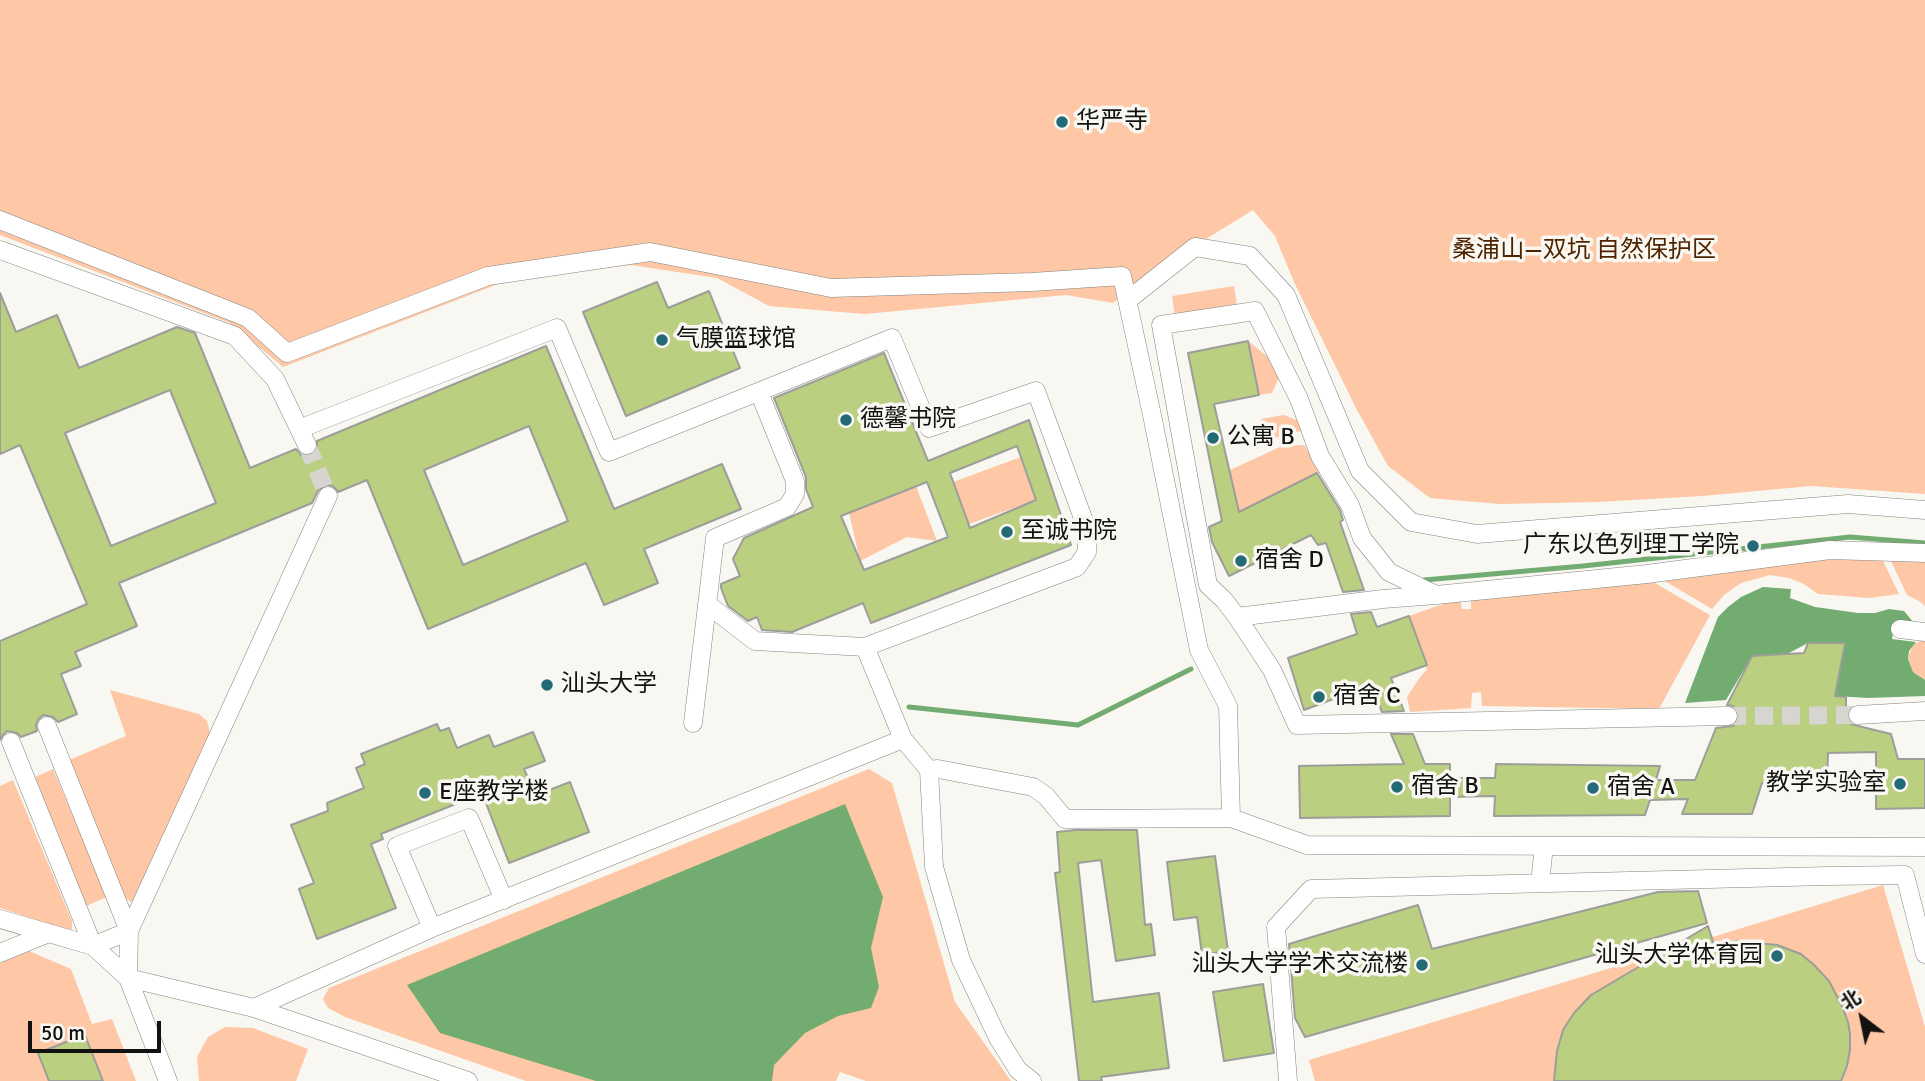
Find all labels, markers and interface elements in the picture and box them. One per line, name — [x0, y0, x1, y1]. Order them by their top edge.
place label: 华严寺 — [1076, 108, 1148, 136]
marker: 华严寺 — [1054, 114, 1070, 130]
park label: 桑浦山—双坑 自然保护区 — [1452, 237, 1716, 265]
place label: 气膜篮球馆 — [676, 326, 796, 354]
marker: 气膜篮球馆 — [654, 332, 670, 348]
place label: 德馨书院 — [860, 406, 956, 434]
marker: 德馨书院 — [838, 412, 854, 428]
place label: 公寓 B — [1227, 424, 1295, 452]
marker: 公寓 B — [1205, 430, 1221, 446]
place label: 至诚书院 — [1021, 518, 1117, 546]
marker: 至诚书院 — [999, 524, 1015, 540]
place label: 广东以色列理工学院 — [1523, 532, 1739, 560]
marker: 广东以色列理工学院 — [1745, 538, 1761, 554]
place label: 宿舍 D — [1255, 547, 1324, 575]
marker: 宿舍 D — [1233, 553, 1249, 569]
place label: 汕头大学 — [561, 671, 657, 699]
marker: 汕头大学 — [539, 677, 555, 693]
place label: 宿舍 C — [1333, 683, 1401, 711]
marker: 宿舍 C — [1311, 689, 1327, 705]
place label: 教学实验室 — [1766, 770, 1886, 798]
place label: 宿舍 B — [1411, 773, 1479, 801]
place label: 宿舍 A — [1607, 774, 1675, 802]
marker: 教学实验室 — [1892, 776, 1908, 792]
place label: E座教学楼 — [439, 779, 549, 807]
marker: 宿舍 B — [1389, 779, 1405, 795]
marker: 宿舍 A — [1585, 780, 1601, 796]
marker: E座教学楼 — [417, 785, 433, 801]
place label: 汕头大学体育园 — [1595, 942, 1763, 970]
marker: 汕头大学体育园 — [1769, 948, 1785, 964]
place label: 汕头大学学术交流楼 — [1192, 951, 1408, 979]
marker: 汕头大学学术交流楼 — [1414, 957, 1430, 973]
north arrow — [1827, 983, 1897, 1053]
text: 北 — [1836, 985, 1865, 1015]
scale bar — [32, 1007, 164, 1052]
text: 50 m — [41, 1020, 85, 1046]

